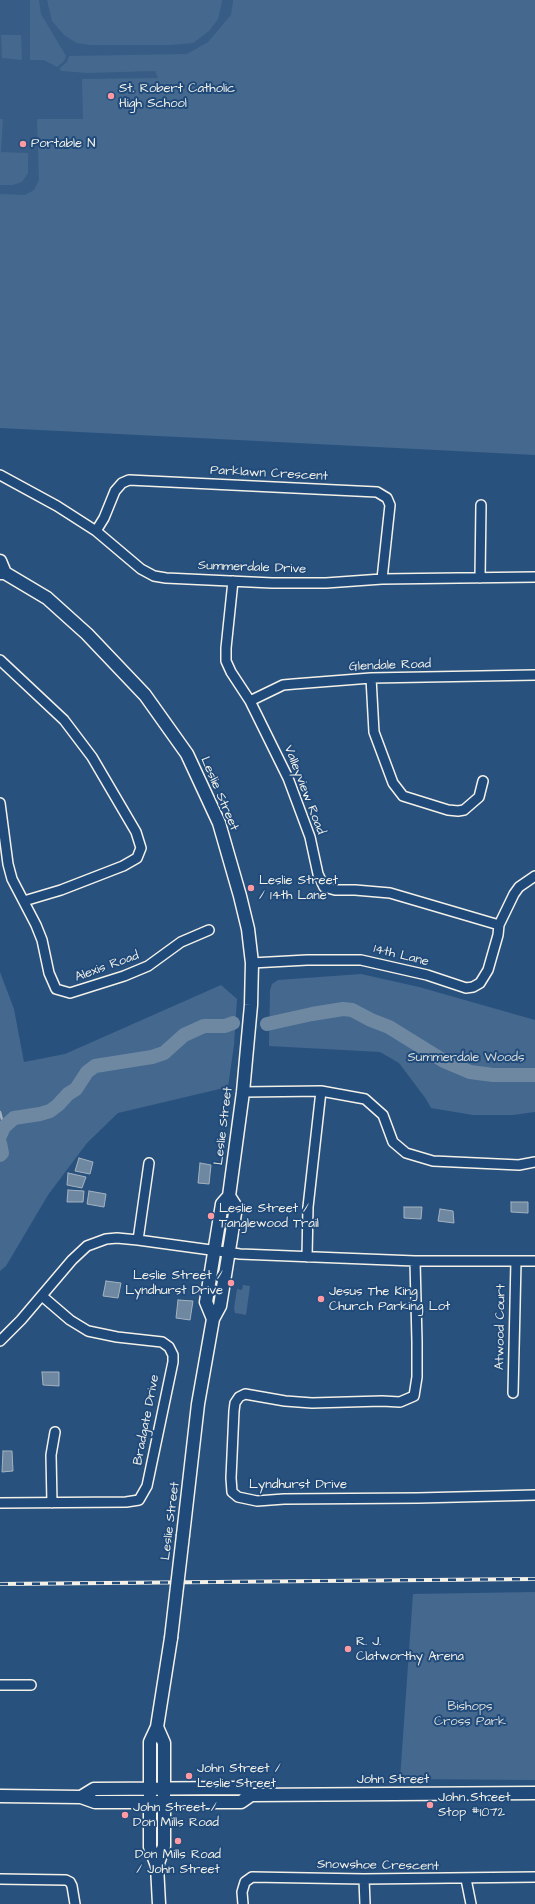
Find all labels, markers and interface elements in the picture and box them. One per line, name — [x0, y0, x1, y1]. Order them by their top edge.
place label: St. Robert Catholic High School — [119, 81, 235, 112]
marker: St. Robert Catholic High School — [106, 91, 116, 101]
place label: Portable N — [31, 136, 95, 152]
marker: Portable N — [18, 139, 28, 149]
street label: Parklawn Crescent — [210, 463, 328, 485]
street label: Summerdale Drive — [198, 558, 306, 578]
street label: Glendale Road — [349, 657, 431, 675]
street label: Valleyview Road — [280, 743, 328, 837]
street label: Leslie Street — [196, 755, 242, 833]
place label: Leslie Street / 14th Lane — [259, 873, 338, 904]
marker: Leslie Street / 14th Lane — [246, 883, 256, 893]
street label: 14th Lane — [372, 942, 430, 970]
street label: Alexis Road — [73, 948, 141, 986]
park label: Summerdale Woods — [408, 1050, 524, 1066]
street label: Leslie Street — [211, 1086, 237, 1166]
place label: Leslie Street / Tanglewood Trail — [219, 1201, 319, 1232]
marker: Leslie Street / Tanglewood Trail — [206, 1211, 216, 1221]
place label: Leslie Street / Lyndhurst Drive — [125, 1268, 223, 1299]
marker: Leslie Street / Lyndhurst Drive — [226, 1278, 236, 1288]
place label: Jesus The King Church Parking Lot — [329, 1284, 450, 1315]
street label: Atwood Court — [492, 1284, 510, 1370]
marker: Jesus The King Church Parking Lot — [316, 1294, 326, 1304]
street label: Bradgate Drive — [131, 1373, 163, 1467]
street label: Lyndhurst Drive — [249, 1477, 347, 1493]
street label: Leslie Street — [158, 1481, 184, 1561]
place label: R. J. Clatworthy Arena — [356, 1634, 464, 1665]
marker: R. J. Clatworthy Arena — [343, 1644, 353, 1654]
park label: Bishops Cross Park — [434, 1699, 506, 1730]
place label: John Street / Leslie Street — [197, 1761, 281, 1792]
marker: John Street / Leslie Street — [184, 1771, 194, 1781]
street label: John Street — [357, 1772, 429, 1788]
place label: John Street Stop #1072 — [438, 1790, 510, 1821]
place label: John Street / Don Mills Road — [133, 1800, 219, 1831]
marker: John Street Stop #1072 — [425, 1800, 435, 1810]
marker: John Street / Don Mills Road — [120, 1810, 130, 1820]
marker: Don Mills Road / John Street — [173, 1836, 183, 1846]
place label: Don Mills Road / John Street — [135, 1847, 221, 1878]
street label: Snowshoe Crescent — [317, 1857, 439, 1875]

